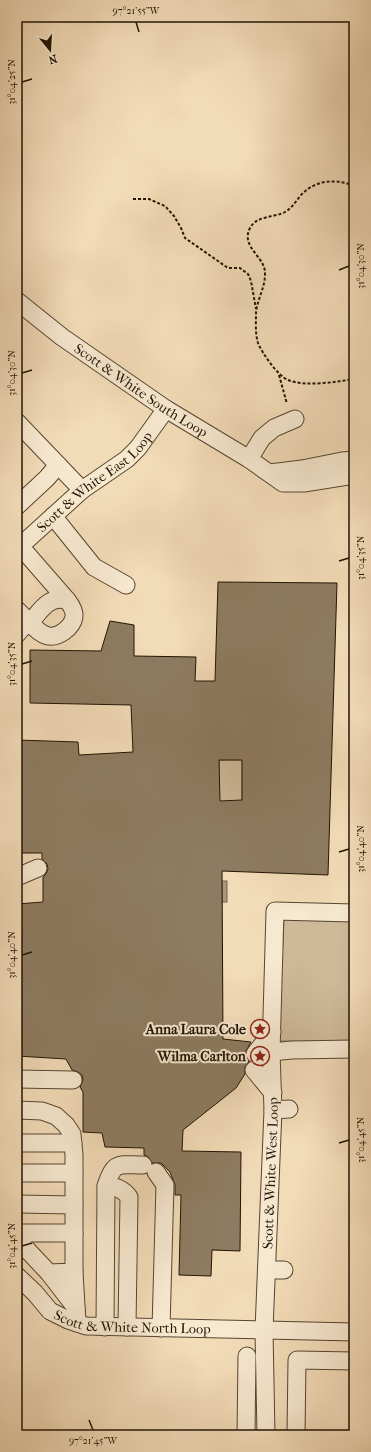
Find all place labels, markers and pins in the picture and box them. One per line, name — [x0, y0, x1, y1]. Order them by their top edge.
place icon: Anna Laura Cole — [249, 1018, 271, 1040]
place label: Anna Laura Cole — [145, 1021, 246, 1038]
place icon: Wilma Carlton — [249, 1045, 271, 1067]
place label: Wilma Carlton — [157, 1048, 247, 1065]

